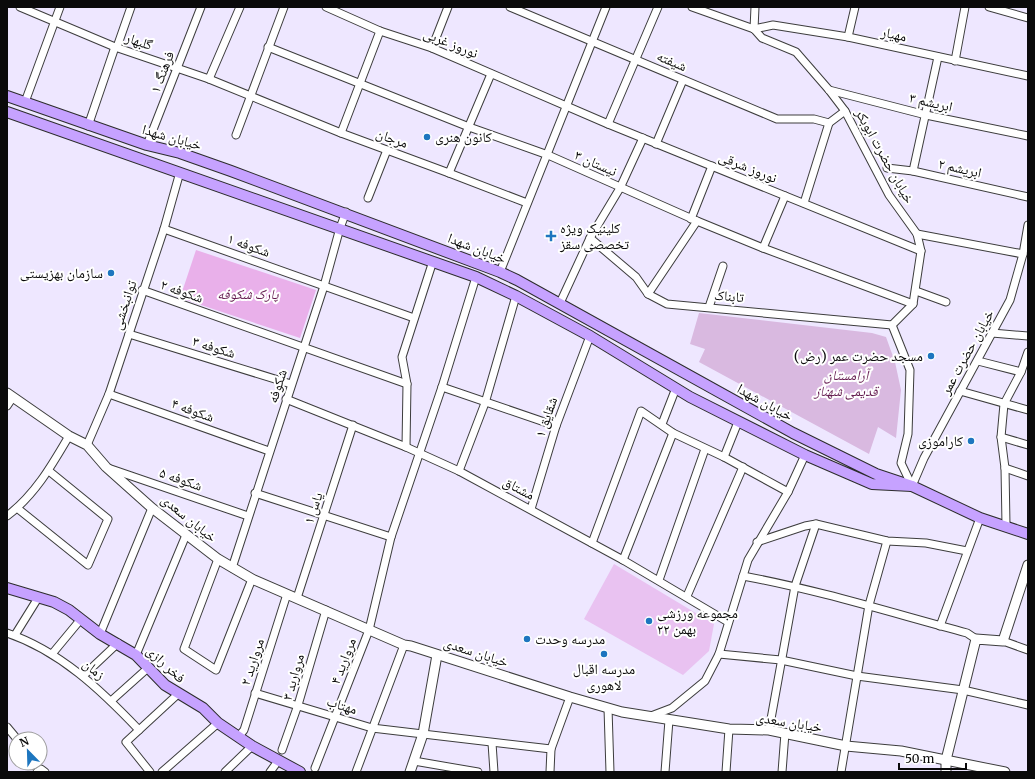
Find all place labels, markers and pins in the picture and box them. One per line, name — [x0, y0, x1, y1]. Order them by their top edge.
place label: کانون هنری — [435, 128, 492, 146]
marker: کانون هنری — [422, 132, 432, 142]
place label: کلینیک ویژه تخصصی سقز — [559, 219, 629, 253]
marker: کلینیک ویژه تخصصی سقز — [545, 230, 557, 242]
place label: سازمان بهزیستی — [20, 264, 103, 282]
marker: سازمان بهزیستی — [106, 268, 116, 278]
place label: مسجد حضرت عمر (رض) — [794, 347, 923, 365]
marker: مسجد حضرت عمر (رض) — [926, 351, 936, 361]
place label: کاراموزی — [918, 432, 963, 450]
marker: کاراموزی — [966, 436, 976, 446]
place label: مجموعه ورزشی ۲۲ بهمن — [657, 604, 738, 638]
marker: مجموعه ورزشی ۲۲ بهمن — [644, 616, 654, 626]
place label: مدرسه وحدت — [535, 630, 605, 648]
marker: مدرسه وحدت — [522, 634, 532, 644]
marker: مدرسه اقبال لاهوری — [599, 649, 609, 659]
place label: مدرسه اقبال لاهوری — [573, 660, 635, 694]

